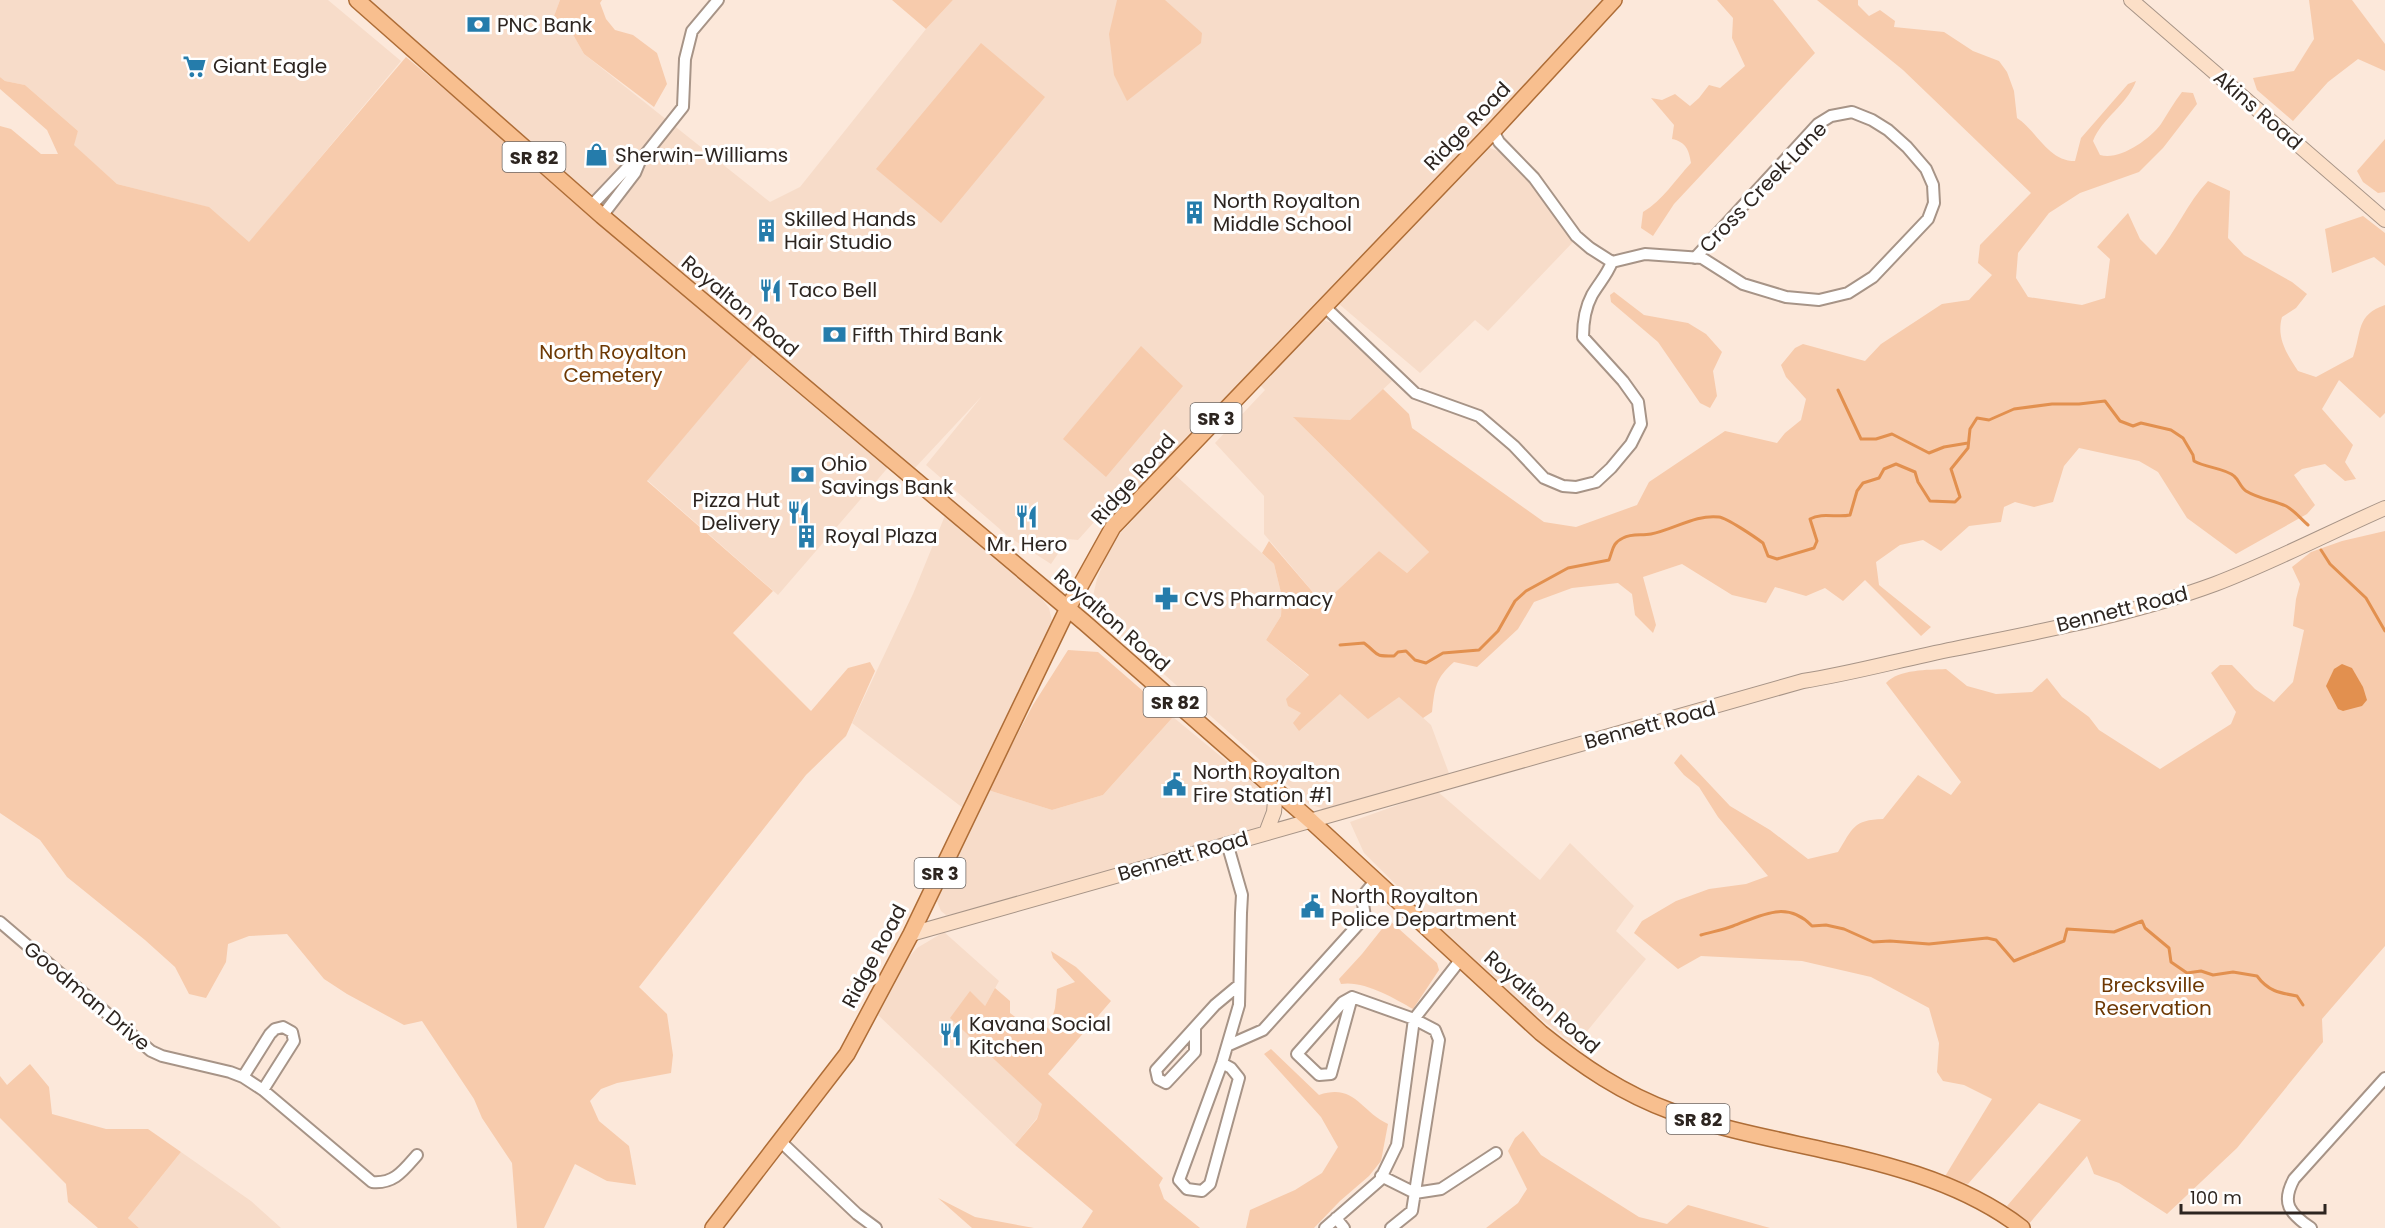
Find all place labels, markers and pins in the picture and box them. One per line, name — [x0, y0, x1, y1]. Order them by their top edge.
place label: PNC Bank — [497, 11, 593, 39]
bank icon: PNC Bank — [466, 12, 492, 38]
place label: Giant Eagle — [213, 52, 327, 80]
supermarket icon: Giant Eagle — [182, 53, 208, 79]
place label: Sherwin-Williams — [615, 141, 788, 169]
shop icon: Sherwin-Williams — [584, 142, 610, 168]
place label: North Royalton Middle School — [1213, 187, 1360, 238]
building icon: North Royalton Middle School — [1182, 199, 1208, 225]
place label: Skilled Hands Hair Studio — [784, 205, 916, 256]
building icon: Skilled Hands Hair Studio — [753, 217, 779, 243]
place label: Taco Bell — [788, 276, 877, 304]
restaurant icon: Taco Bell — [757, 277, 783, 303]
place label: Fifth Third Bank — [852, 321, 1003, 349]
bank icon: Fifth Third Bank — [821, 322, 847, 348]
place label: Ohio Savings Bank — [821, 450, 954, 501]
bank icon: Ohio Savings Bank — [790, 462, 816, 488]
place label: Pizza Hut Delivery — [693, 486, 780, 537]
restaurant icon: Pizza Hut Delivery — [785, 499, 811, 525]
restaurant icon: Mr. Hero — [1014, 503, 1040, 529]
place label: Royal Plaza — [825, 522, 938, 550]
building icon: Royal Plaza — [794, 523, 820, 549]
place label: Mr. Hero — [987, 530, 1067, 558]
place label: CVS Pharmacy — [1184, 585, 1333, 613]
pharmacy icon: CVS Pharmacy — [1153, 586, 1179, 612]
place label: North Royalton Fire Station #1 — [1193, 758, 1340, 809]
public building icon: North Royalton Fire Station #1 — [1162, 771, 1188, 797]
place label: North Royalton Police Department — [1331, 882, 1517, 933]
public building icon: North Royalton Police Department — [1300, 894, 1326, 920]
place label: Kavana Social Kitchen — [969, 1010, 1111, 1061]
restaurant icon: Kavana Social Kitchen — [938, 1022, 964, 1048]

